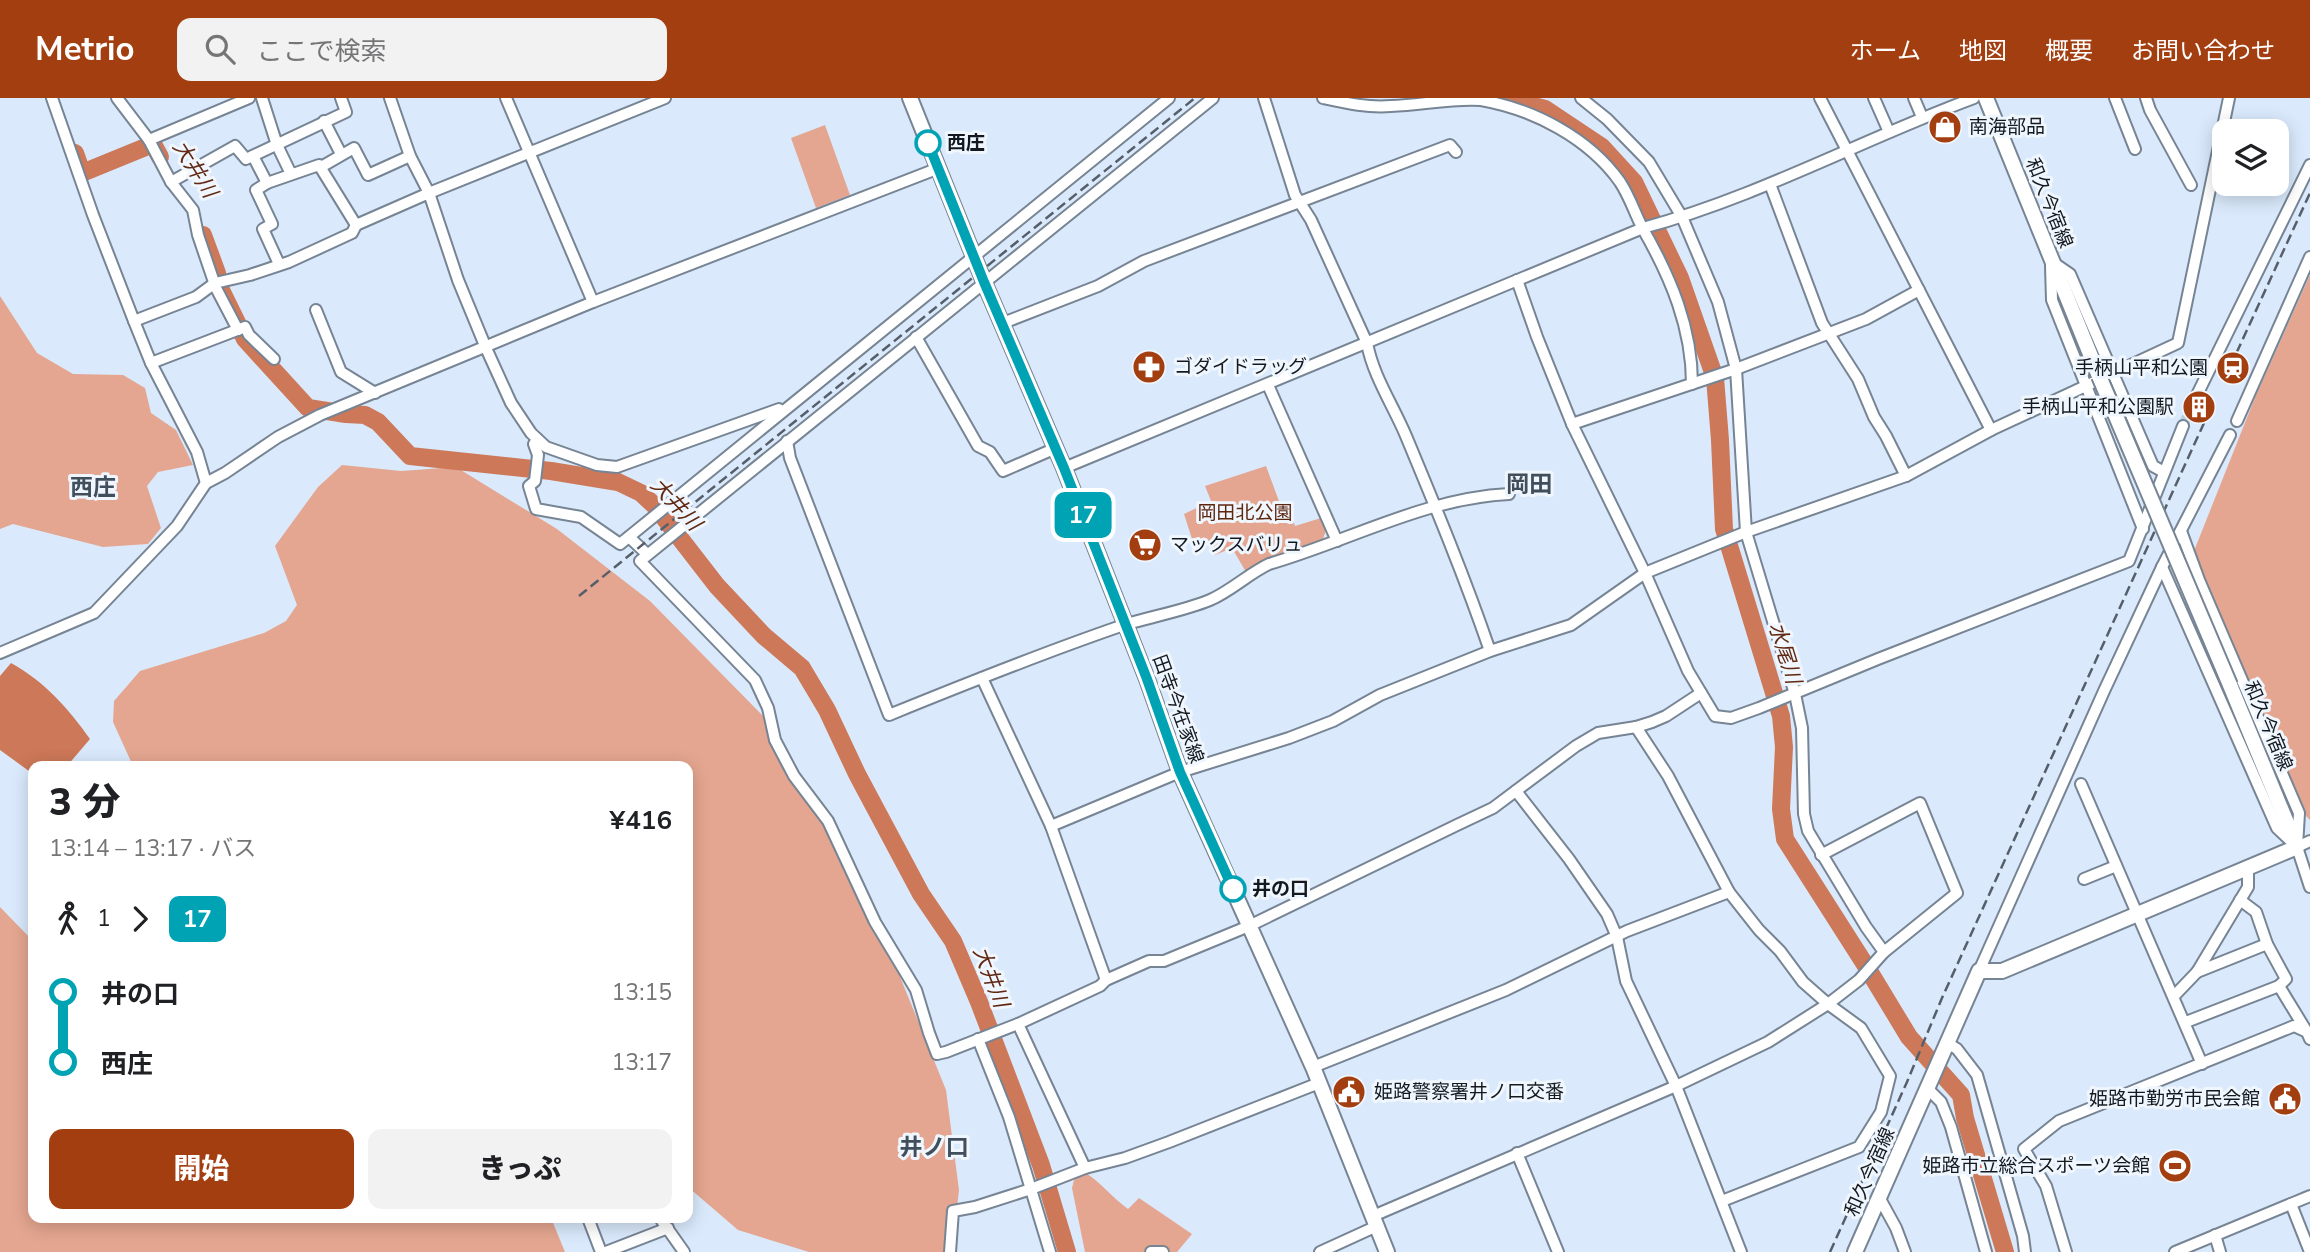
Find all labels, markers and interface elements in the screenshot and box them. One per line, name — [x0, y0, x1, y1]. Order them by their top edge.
search box — [177, 18, 667, 81]
text: Metrio — [35, 27, 135, 72]
icon: search — [201, 30, 239, 68]
text: ここで検索 — [257, 34, 387, 69]
text: ホーム — [1850, 35, 1921, 67]
text: 地図 — [1959, 35, 2007, 67]
text: 概要 — [2045, 35, 2093, 67]
text: お問い合わせ — [2131, 35, 2275, 67]
shop icon: 南海部品 — [1926, 108, 1964, 146]
place label: 南海部品 — [1969, 114, 2045, 140]
map controls — [2212, 119, 2289, 196]
button: layers — [2212, 119, 2289, 196]
marker: 西庄 — [915, 130, 941, 156]
place label: 西庄 — [947, 130, 985, 156]
water label: 大井川 — [166, 135, 225, 205]
street label: 和久今宿線 — [2019, 154, 2079, 252]
pharmacy icon: ゴダイドラッグ — [1130, 348, 1168, 386]
station icon: 手柄山平和公園 — [2214, 349, 2252, 387]
place label: ゴダイドラッグ — [1174, 354, 1307, 380]
place label: 手柄山平和公園 — [2075, 355, 2208, 381]
building icon: 手柄山平和公園駅 — [2180, 388, 2218, 426]
place label: 手柄山平和公園駅 — [2022, 394, 2174, 420]
district label: 岡田 — [1506, 469, 1552, 500]
water label: 大井川 — [644, 471, 709, 538]
district label: 西庄 — [70, 472, 116, 503]
line badge: 17 — [1052, 492, 1114, 538]
text: 17 — [1069, 499, 1097, 531]
park label: 岡田北公園 — [1197, 500, 1293, 526]
supermarket icon: マックスバリュ — [1126, 526, 1164, 564]
place label: マックスバリュ — [1170, 532, 1302, 558]
water label: 水尾川 — [1762, 619, 1808, 689]
street label: 田寺今在家線 — [1146, 651, 1210, 767]
street label: 和久今宿線 — [2237, 677, 2299, 775]
text: 3 分 — [49, 777, 120, 828]
text: ¥416 — [610, 803, 672, 838]
text: 13:14 – 13:17 · バス — [49, 833, 256, 864]
marker: 井の口 — [1220, 876, 1246, 902]
place label: 井の口 — [1252, 876, 1309, 902]
icon: walk — [49, 900, 87, 938]
icon: forward — [121, 900, 159, 938]
text: 1 — [97, 903, 111, 934]
text: 17 — [183, 903, 212, 935]
water label: 大井川 — [967, 943, 1016, 1013]
text: 井の口 — [101, 977, 179, 1012]
text: 13:15 — [612, 977, 672, 1008]
text: 西庄 — [101, 1047, 153, 1082]
text: 13:17 — [612, 1047, 672, 1078]
public building icon: 姫路警察署井ノ口交番 — [1330, 1073, 1368, 1111]
place label: 姫路警察署井ノ口交番 — [1374, 1079, 1564, 1105]
public building icon: 姫路市勤労市民会館 — [2266, 1080, 2304, 1118]
place label: 姫路市勤労市民会館 — [2089, 1086, 2260, 1112]
street label: 和久今宿線 — [1839, 1123, 1901, 1221]
button: 開始 — [49, 1129, 354, 1209]
button: きっぷ — [368, 1129, 672, 1209]
district label: 井ノ口 — [900, 1132, 969, 1163]
sports icon: 姫路市立総合スポーツ会館 — [2156, 1147, 2194, 1185]
place label: 姫路市立総合スポーツ会館 — [1922, 1153, 2150, 1179]

